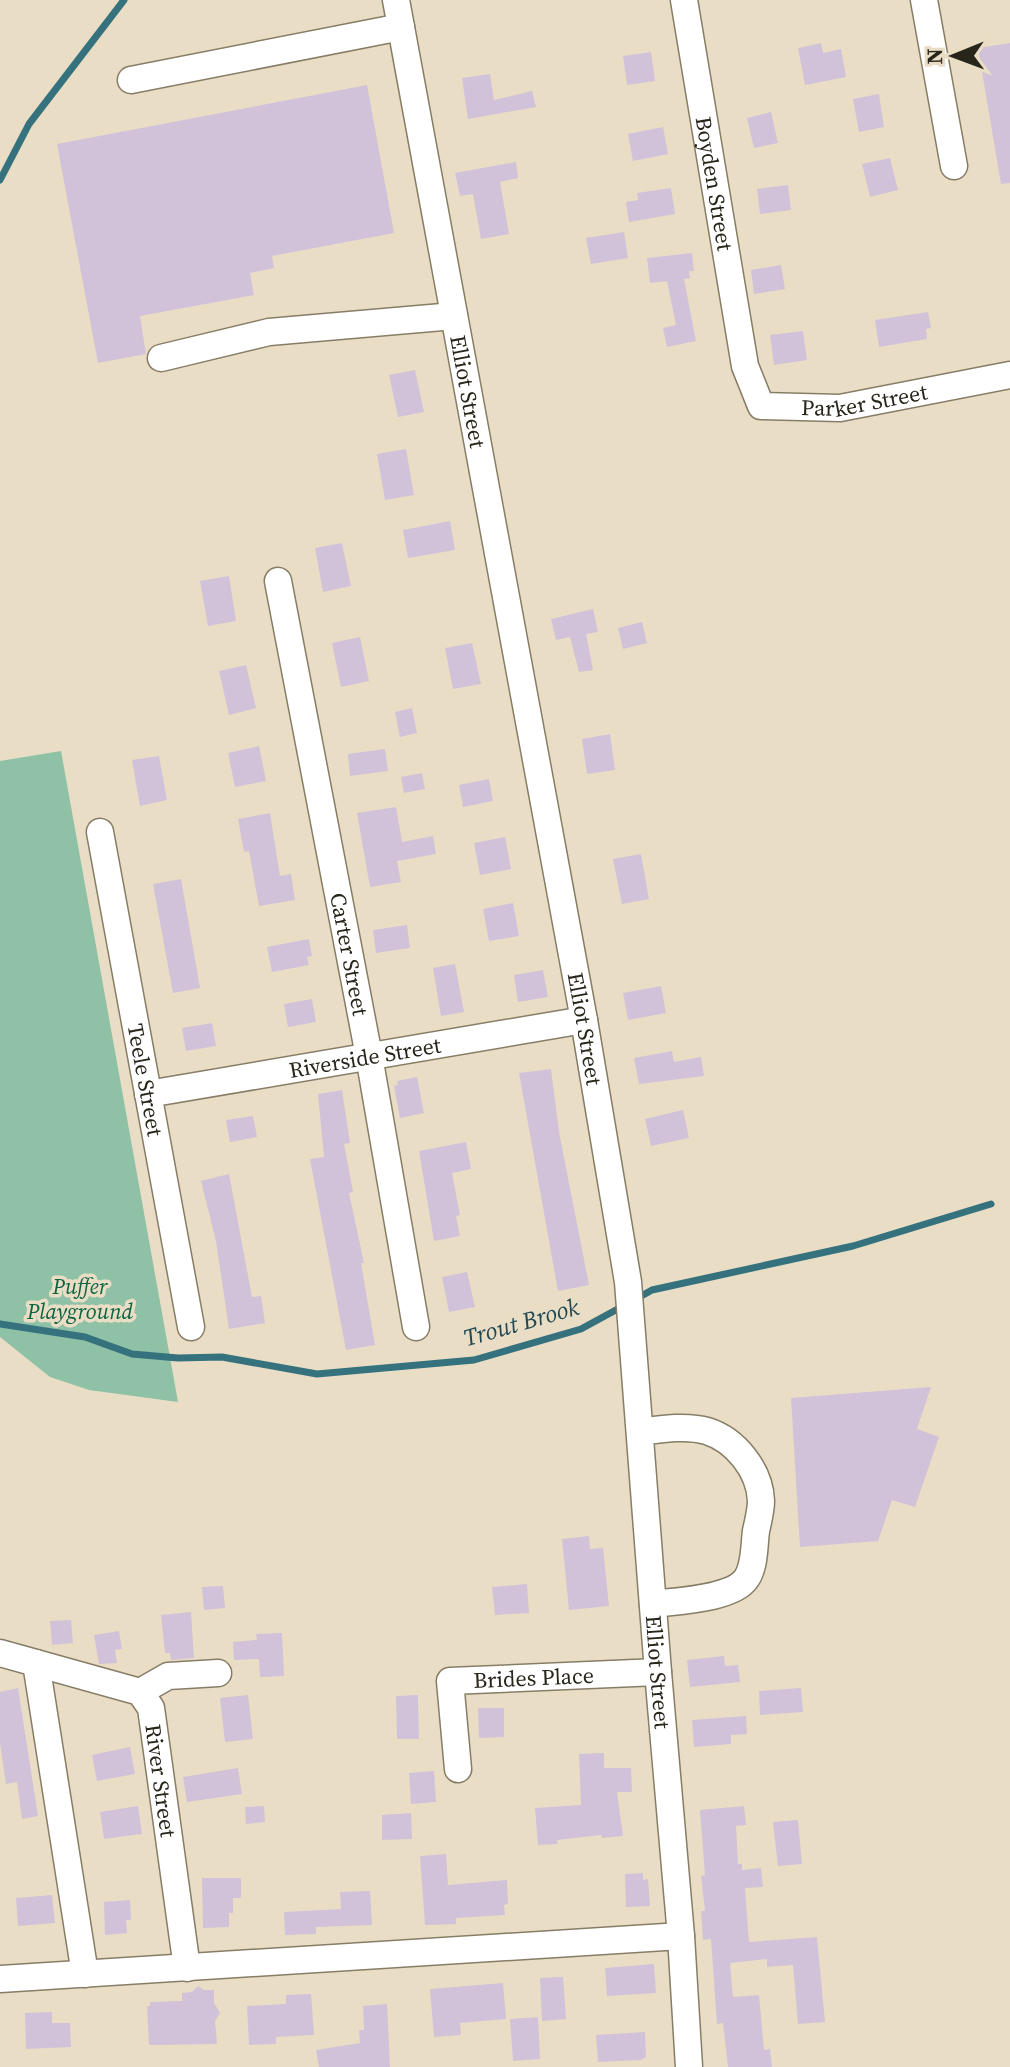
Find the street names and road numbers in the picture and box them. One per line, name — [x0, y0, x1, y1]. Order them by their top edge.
street label: Boyden Street — [689, 114, 741, 254]
street label: Elliot Street — [443, 333, 493, 451]
street label: Parker Street — [801, 376, 931, 424]
street label: Carter Street — [323, 890, 376, 1019]
street label: Elliot Street — [561, 970, 610, 1088]
street label: Teele Street — [121, 1021, 171, 1139]
street label: Riverside Street — [287, 1029, 444, 1085]
street label: Elliot Street — [639, 1614, 678, 1731]
street label: Brides Place — [473, 1660, 594, 1695]
street label: River Street — [138, 1722, 184, 1840]

